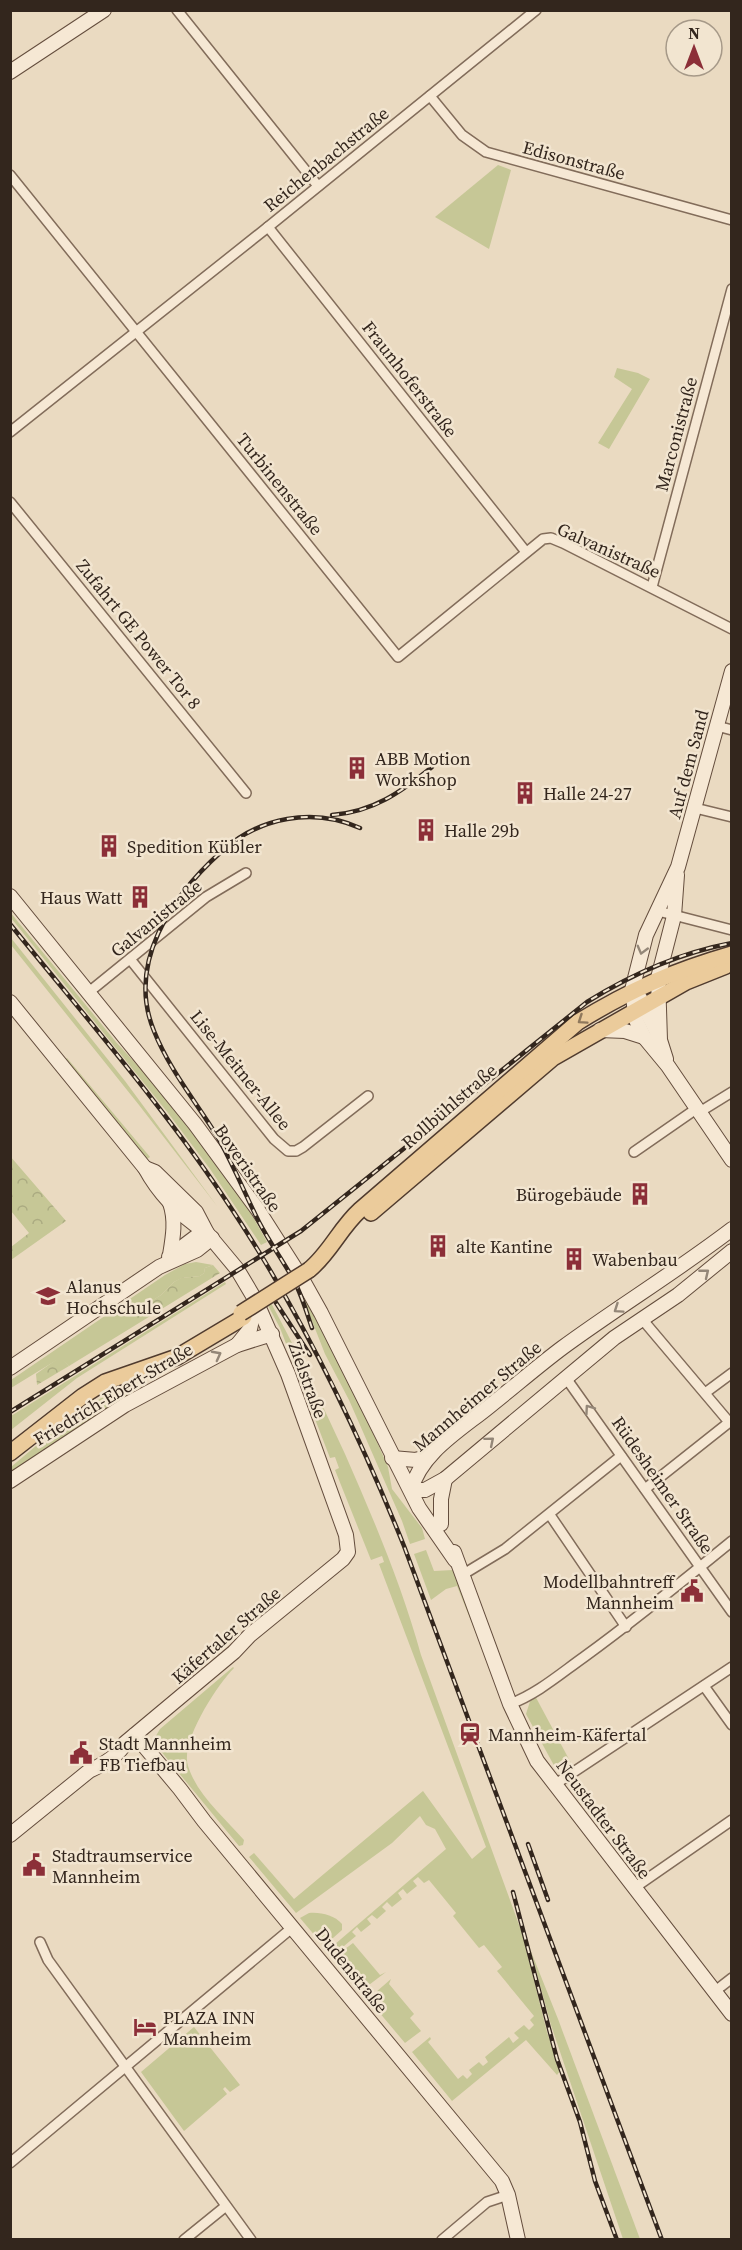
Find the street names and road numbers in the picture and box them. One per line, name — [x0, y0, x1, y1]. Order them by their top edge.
street label: Reichenbachstraße — [258, 101, 394, 217]
street label: Edisonstraße — [520, 134, 628, 186]
street label: Fraunhoferstraße — [357, 316, 463, 442]
street label: Marconistraße — [649, 374, 703, 494]
street label: Turbinenstraße — [231, 427, 329, 541]
street label: Galvanistraße — [553, 516, 665, 584]
street label: Zufahrt GE Power Tor 8 — [71, 554, 207, 714]
street label: Auf dem Sand — [661, 707, 715, 821]
street label: Galvanistraße — [105, 873, 207, 963]
street label: Lise-Meitner-Allee — [185, 1005, 297, 1135]
street label: Rollbühlstraße — [396, 1058, 502, 1154]
street label: Boveristraße — [208, 1119, 288, 1217]
street label: Mannheimer Straße — [407, 1335, 547, 1457]
street label: Friedrich-Ebert-Straße — [29, 1337, 197, 1451]
street label: Zielstraße — [283, 1338, 333, 1422]
street label: Rüdesheimer Straße — [606, 1411, 720, 1559]
street label: Käfertaler Straße — [166, 1581, 286, 1689]
street label: Neustadter Straße — [551, 1754, 657, 1884]
street label: Dudenstraße — [310, 1922, 394, 2018]

